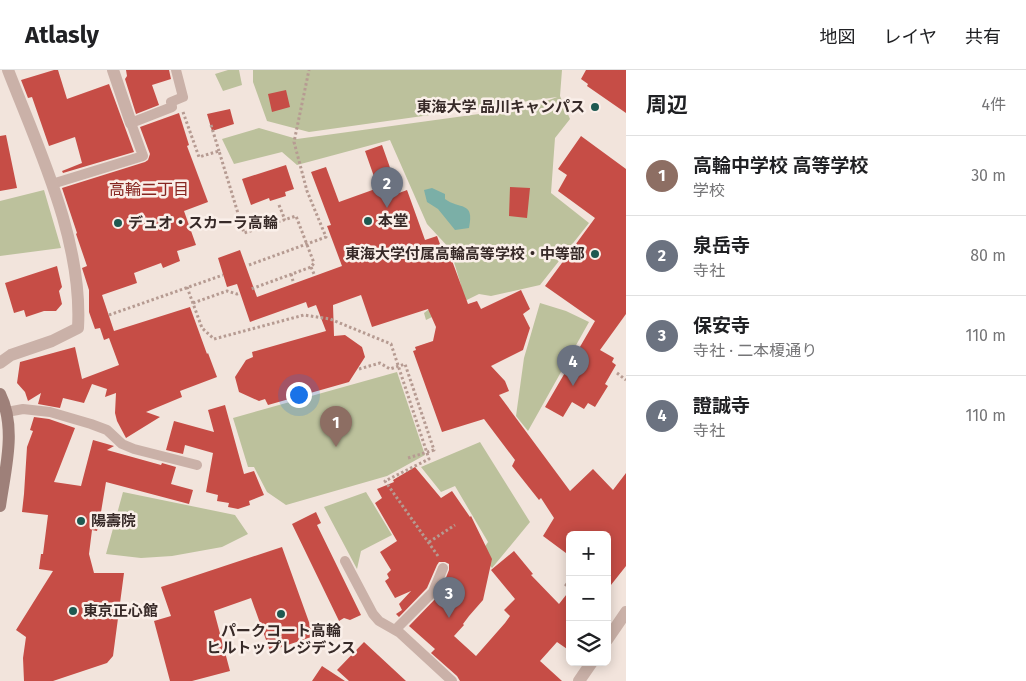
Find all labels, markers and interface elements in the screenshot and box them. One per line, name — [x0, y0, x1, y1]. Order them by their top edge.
text: Atlasly — [25, 21, 99, 49]
text: 地図 — [820, 26, 856, 48]
text: レイヤ — [884, 26, 937, 48]
text: 共有 — [965, 26, 1001, 48]
text: 周辺 — [646, 92, 688, 118]
text: 4件 — [981, 95, 1006, 114]
place label: 東海大学 品川キャンパス — [416, 98, 585, 116]
marker: 東海大学 品川キャンパス — [589, 101, 601, 113]
text: 高輪中学校 高等学校 — [693, 154, 869, 177]
text: 1 — [658, 166, 666, 185]
text: 30 m — [971, 166, 1006, 185]
pin: 2 — [371, 167, 403, 208]
district label: 高輪二丁目 — [109, 180, 189, 199]
text: 学校 — [693, 181, 725, 200]
place label: 本堂 — [378, 212, 408, 230]
place label: デュオ・スカーラ高輪 — [128, 214, 278, 232]
marker: 本堂 — [362, 215, 374, 227]
marker: デュオ・スカーラ高輪 — [112, 217, 124, 229]
text: 泉岳寺 — [693, 234, 750, 257]
place label: 東海大学付属高輪高等学校・中等部 — [345, 245, 585, 263]
text: 2 — [658, 246, 666, 265]
text: 80 m — [970, 246, 1006, 265]
marker: 東海大学付属高輪高等学校・中等部 — [589, 248, 601, 260]
text: 寺社 — [693, 261, 725, 280]
text: 保安寺 — [693, 314, 750, 337]
text: 3 — [658, 326, 666, 345]
text: 110 m — [965, 326, 1006, 345]
text: 寺社 · 二本榎通り — [693, 341, 817, 360]
pin: 4 — [557, 345, 589, 386]
your location — [286, 382, 312, 408]
text: 證誠寺 — [693, 394, 750, 417]
pin: 1 — [320, 406, 352, 447]
text: 4 — [657, 406, 667, 425]
text: 110 m — [965, 406, 1006, 425]
text: 寺社 — [693, 421, 725, 440]
place label: 陽壽院 — [91, 512, 136, 530]
marker: 陽壽院 — [75, 515, 87, 527]
map controls — [566, 531, 611, 666]
button: + — [566, 531, 611, 576]
button: − — [566, 576, 611, 621]
pin: 3 — [433, 577, 465, 618]
place label: 東京正心館 — [83, 602, 158, 620]
marker: 東京正心館 — [67, 605, 79, 617]
marker: パークコート高輪 ヒルトップレジデンス — [275, 608, 287, 620]
button: layers — [566, 621, 611, 666]
place label: パークコート高輪 ヒルトップレジデンス — [206, 622, 356, 657]

